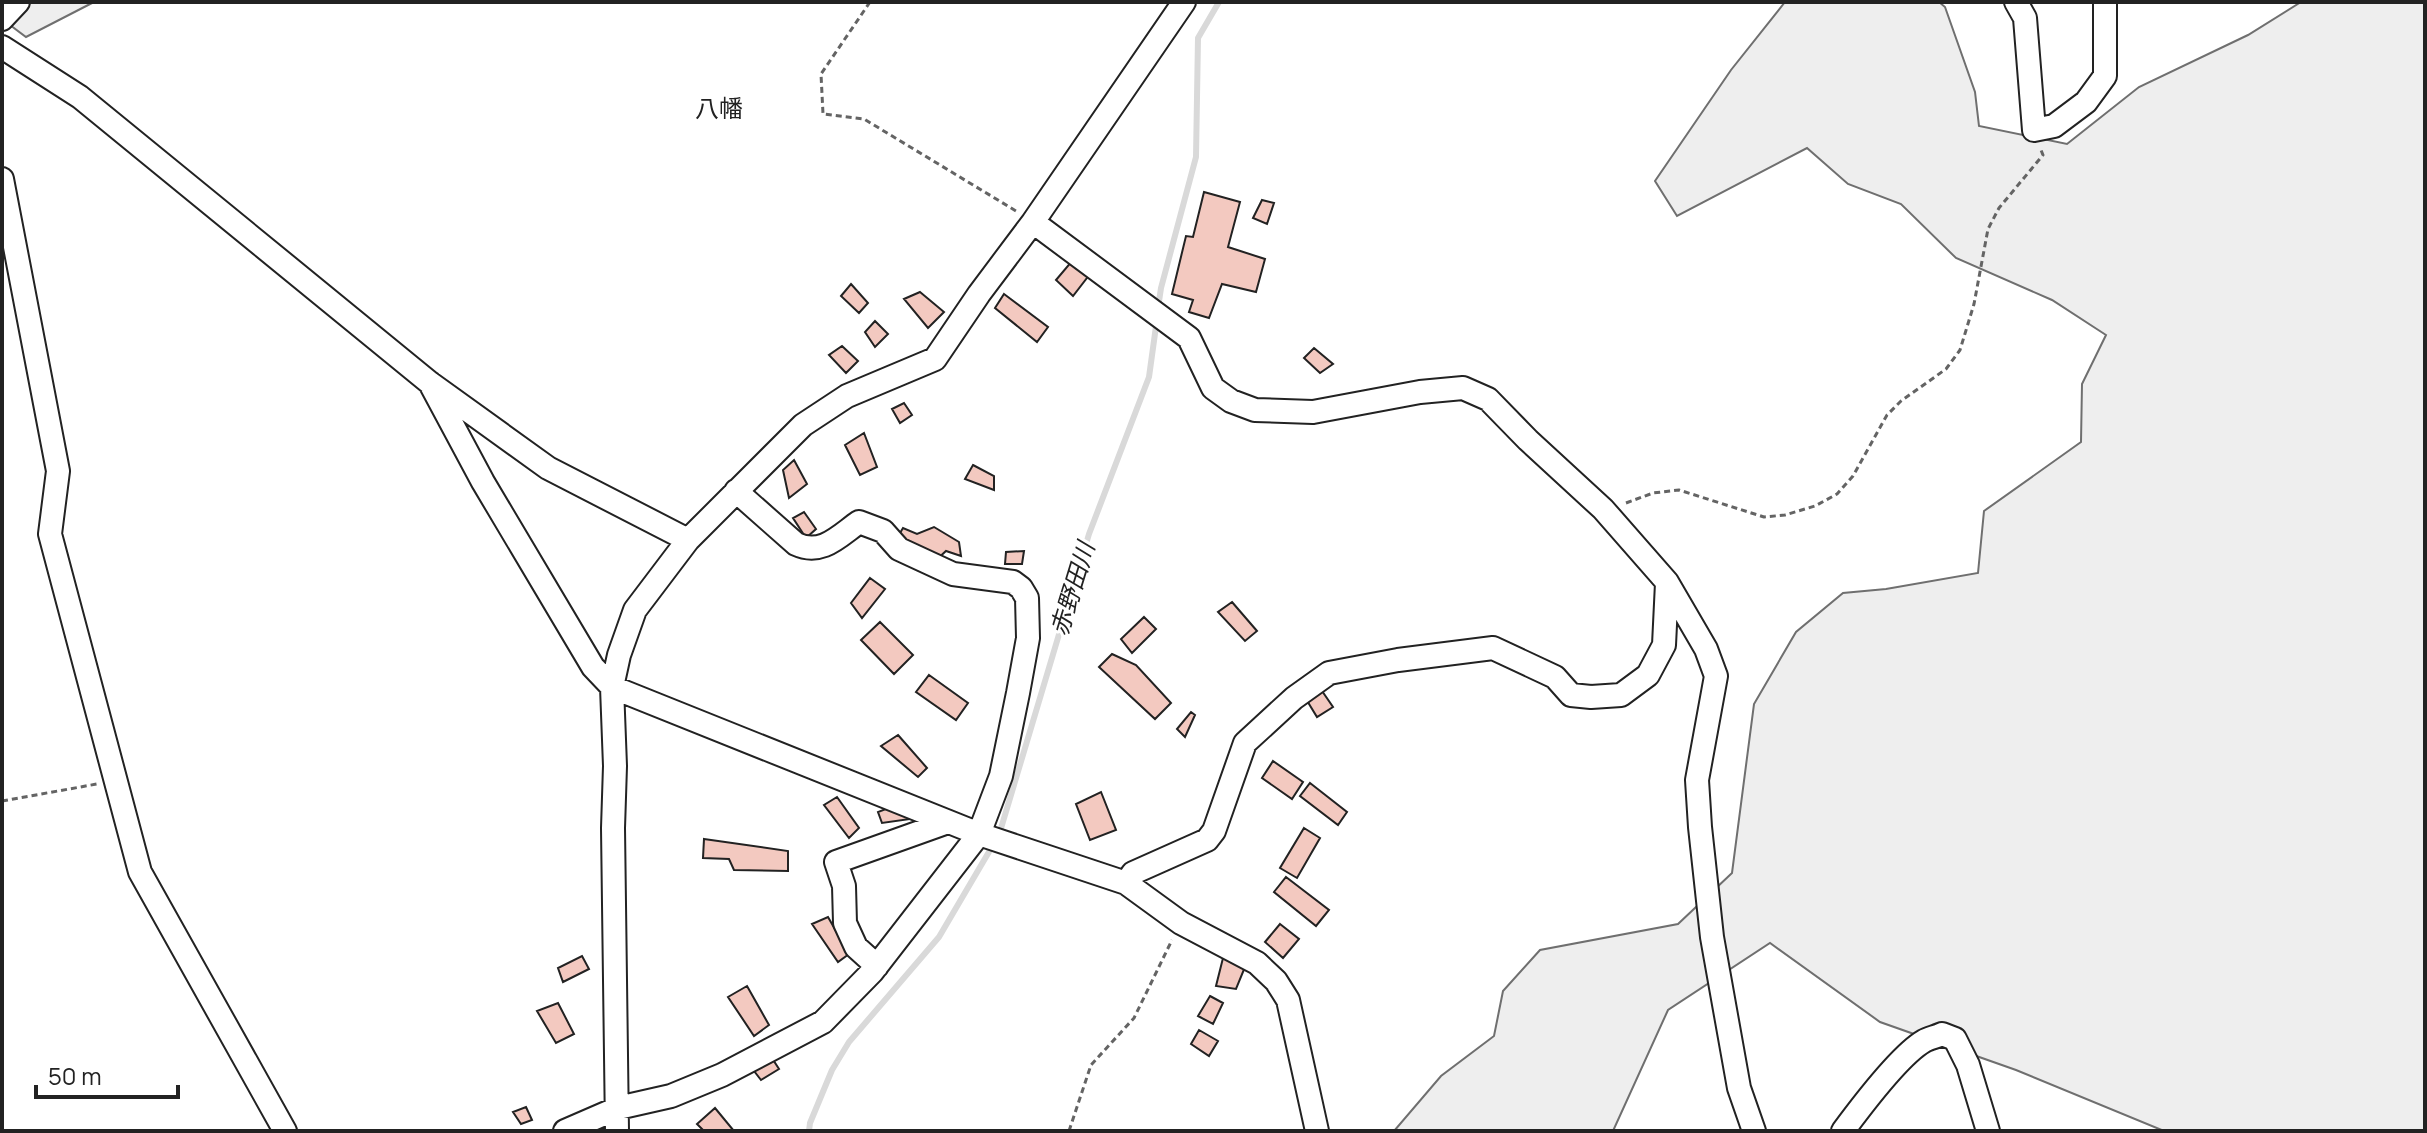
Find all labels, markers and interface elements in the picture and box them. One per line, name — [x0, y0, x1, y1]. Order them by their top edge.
district label: 八幡 — [695, 91, 743, 124]
water label: 赤野田川 — [1042, 535, 1102, 639]
scale bar — [36, 1049, 178, 1099]
text: 50 m — [48, 1059, 102, 1092]

